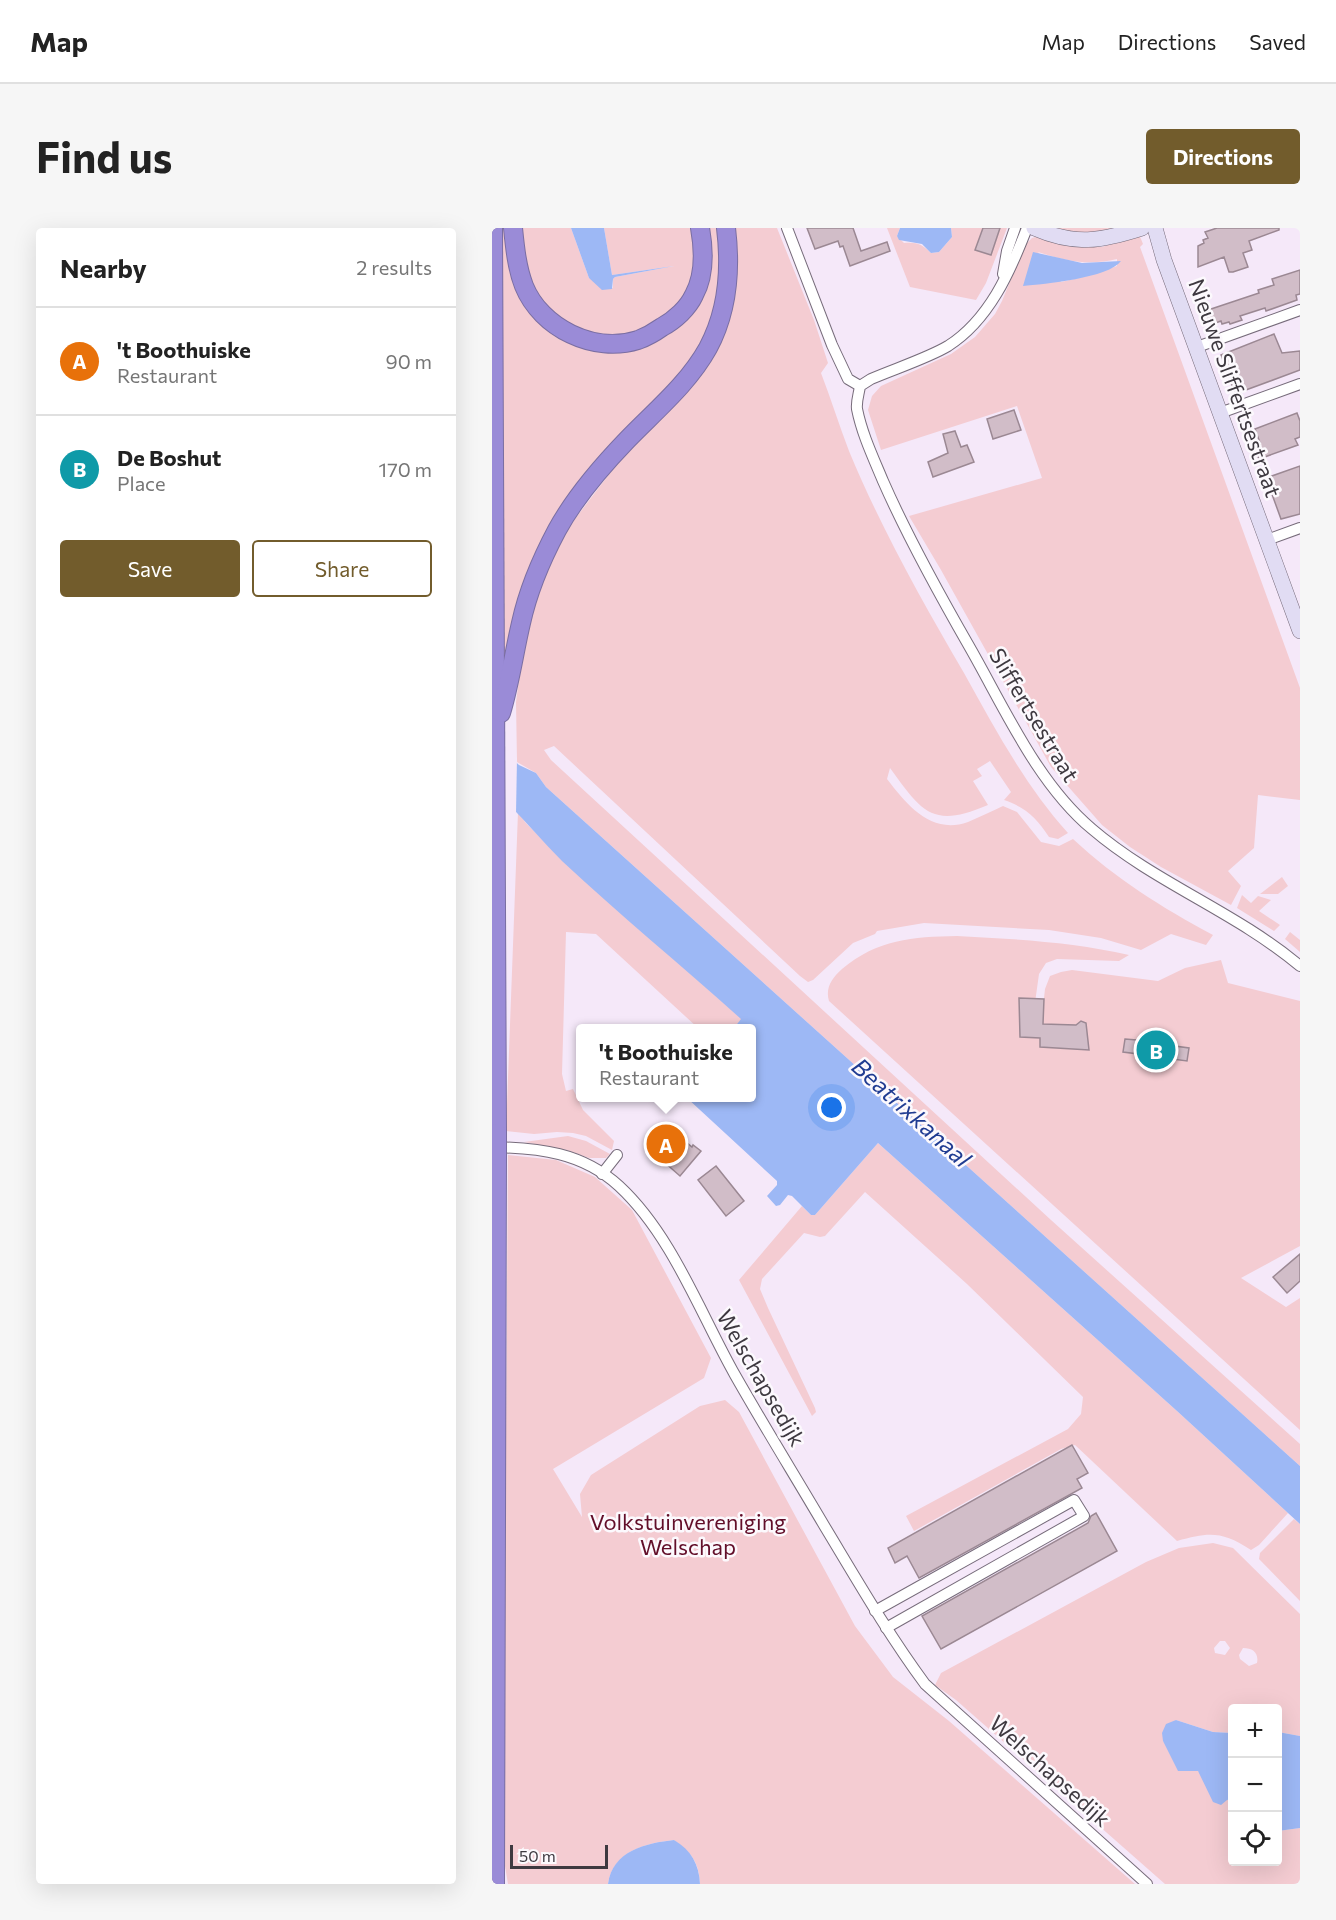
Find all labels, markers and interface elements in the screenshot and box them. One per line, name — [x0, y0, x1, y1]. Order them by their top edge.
text: Map — [30, 24, 88, 58]
text: Map — [1042, 29, 1085, 54]
text: Directions — [1118, 29, 1216, 54]
text: Saved — [1249, 29, 1306, 54]
button: Directions — [1146, 129, 1300, 184]
text: Find us — [36, 130, 172, 182]
text: Nearby — [60, 252, 147, 283]
text: 2 results — [356, 255, 432, 279]
street label: Nieuwe Sliffertsestraat — [1183, 275, 1288, 501]
text: 't Boothuiske — [117, 336, 251, 363]
text: A — [72, 349, 87, 373]
text: 90 m — [386, 349, 432, 373]
text: Restaurant — [117, 363, 217, 387]
text: De Boshut — [117, 444, 221, 471]
text: B — [73, 457, 86, 481]
text: 170 m — [379, 457, 432, 481]
text: Place — [117, 471, 166, 495]
button: Save — [60, 540, 240, 597]
button: Share — [252, 540, 432, 597]
street label: Sliffertsestraat — [984, 643, 1085, 786]
popup — [576, 1024, 756, 1102]
pin: B — [1136, 1028, 1176, 1072]
text: 't Boothuiske — [599, 1038, 733, 1065]
water label: Beatrixkanaal — [847, 1051, 978, 1173]
text: Restaurant — [599, 1065, 699, 1089]
your location — [817, 1093, 846, 1122]
pin: A — [646, 1122, 686, 1166]
street label: Welschapsedijk — [711, 1305, 812, 1451]
park label: Volkstuinvereniging Welschap — [590, 1508, 786, 1560]
map controls — [1228, 1704, 1282, 1866]
button: + — [1228, 1704, 1282, 1758]
street label: Welschapsedijk — [984, 1709, 1116, 1832]
button: − — [1228, 1758, 1282, 1812]
button: locate — [1228, 1812, 1282, 1866]
scale bar — [510, 1842, 608, 1870]
text: 50 m — [519, 1846, 556, 1865]

